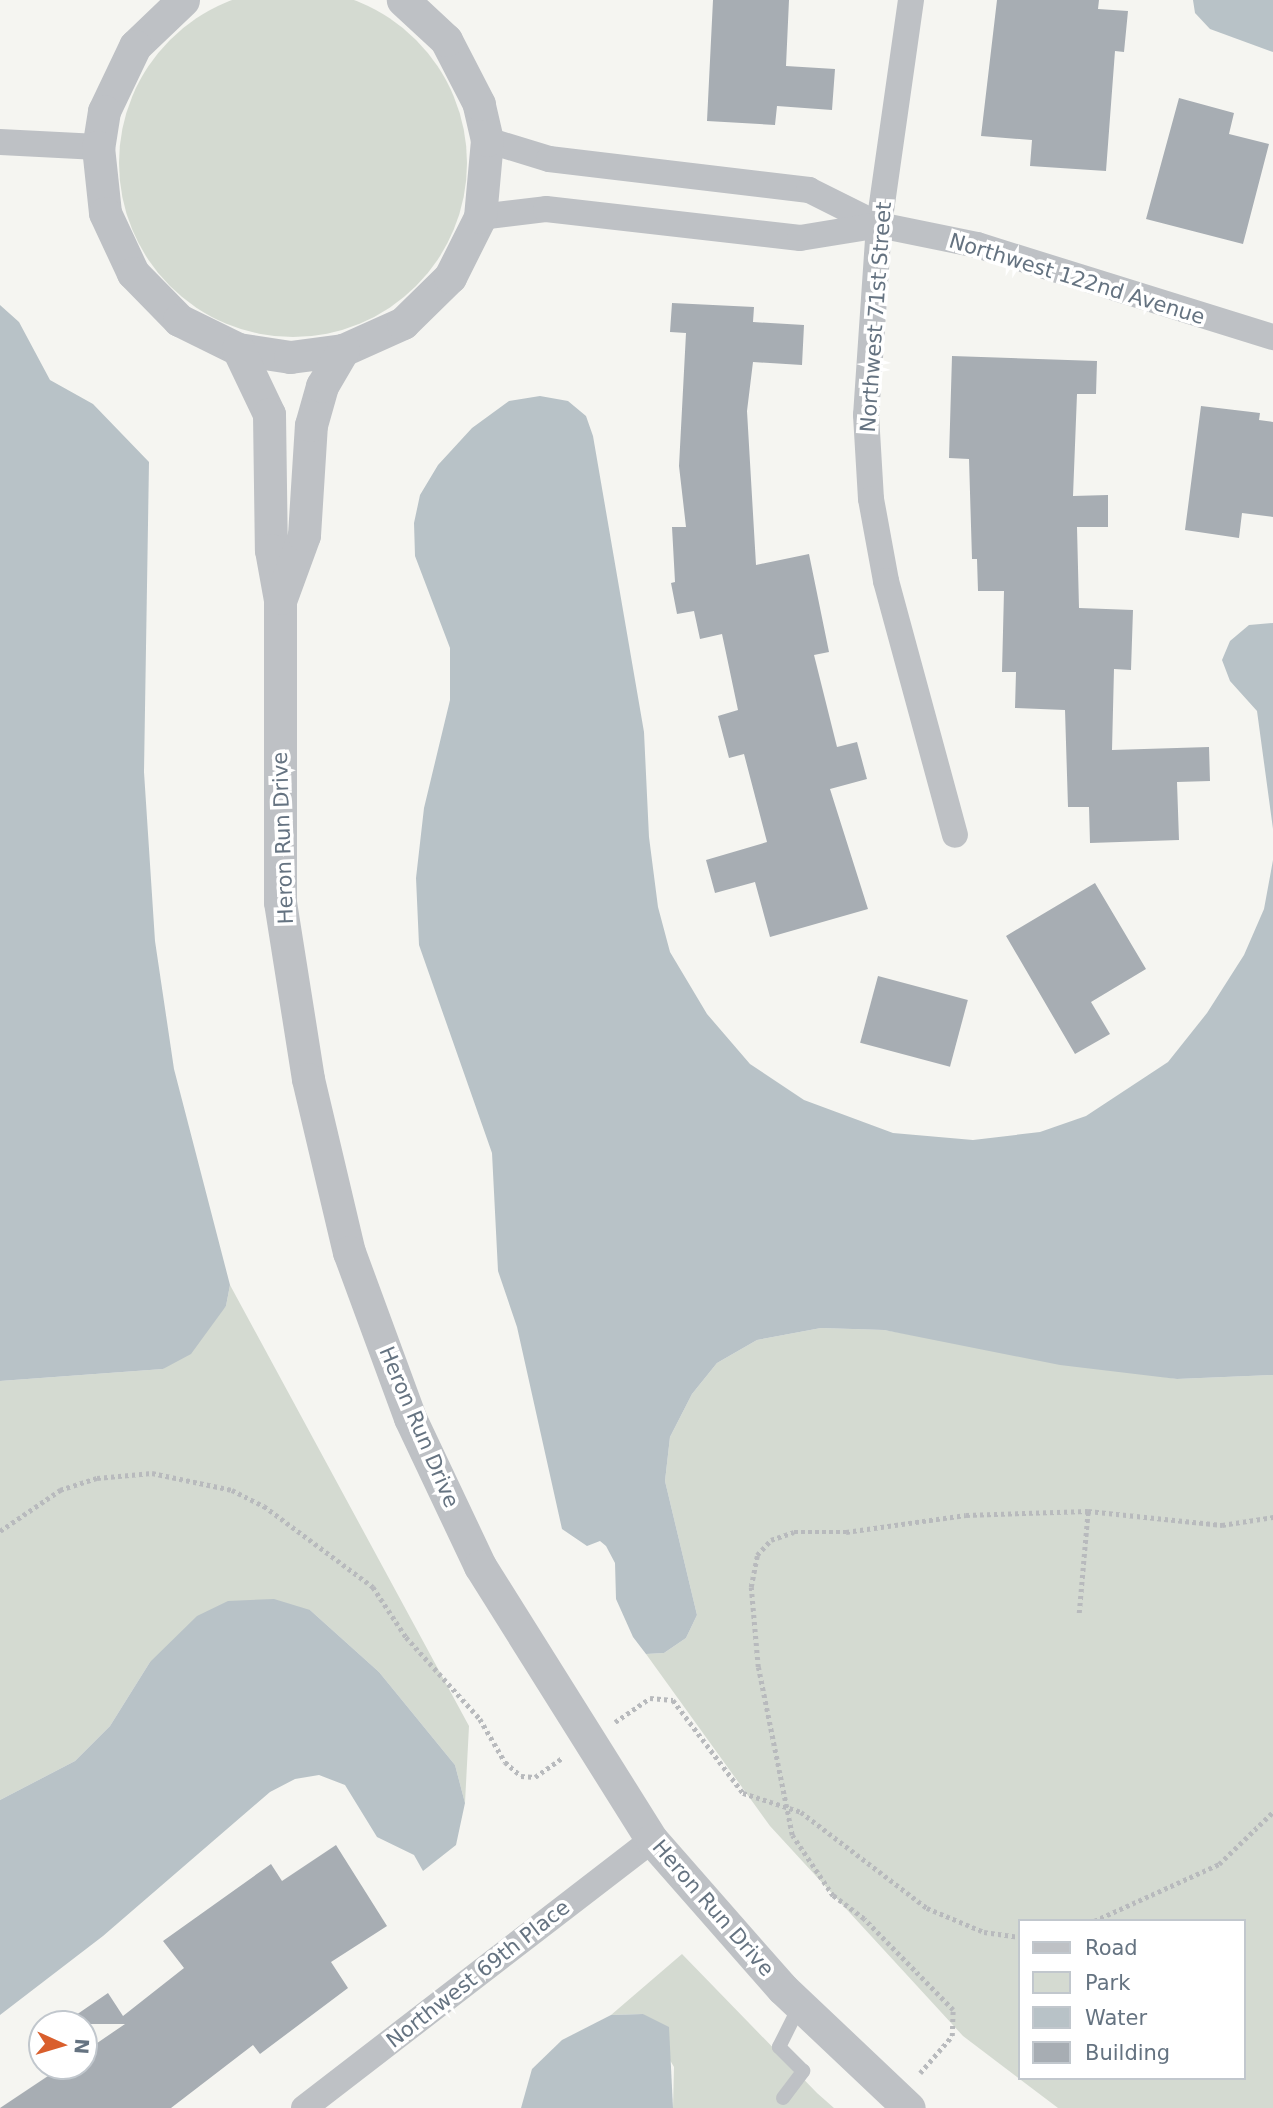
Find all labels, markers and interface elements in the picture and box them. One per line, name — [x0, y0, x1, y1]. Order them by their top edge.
street label: Northwest 71st Street — [855, 201, 897, 433]
street label: Northwest 122nd Avenue — [946, 228, 1208, 330]
street label: Heron Run Drive — [267, 751, 299, 925]
street label: Heron Run Drive — [374, 1343, 464, 1511]
street label: Heron Run Drive — [647, 1835, 779, 1981]
street label: Northwest 69th Place — [381, 1895, 575, 2053]
legend — [1018, 1919, 1245, 2080]
text: Road — [1085, 1936, 1138, 1960]
text: Park — [1085, 1971, 1130, 1995]
text: Water — [1085, 2006, 1147, 2030]
north arrow — [28, 2010, 98, 2080]
text: N — [70, 2038, 93, 2055]
text: Building — [1085, 2041, 1170, 2065]

